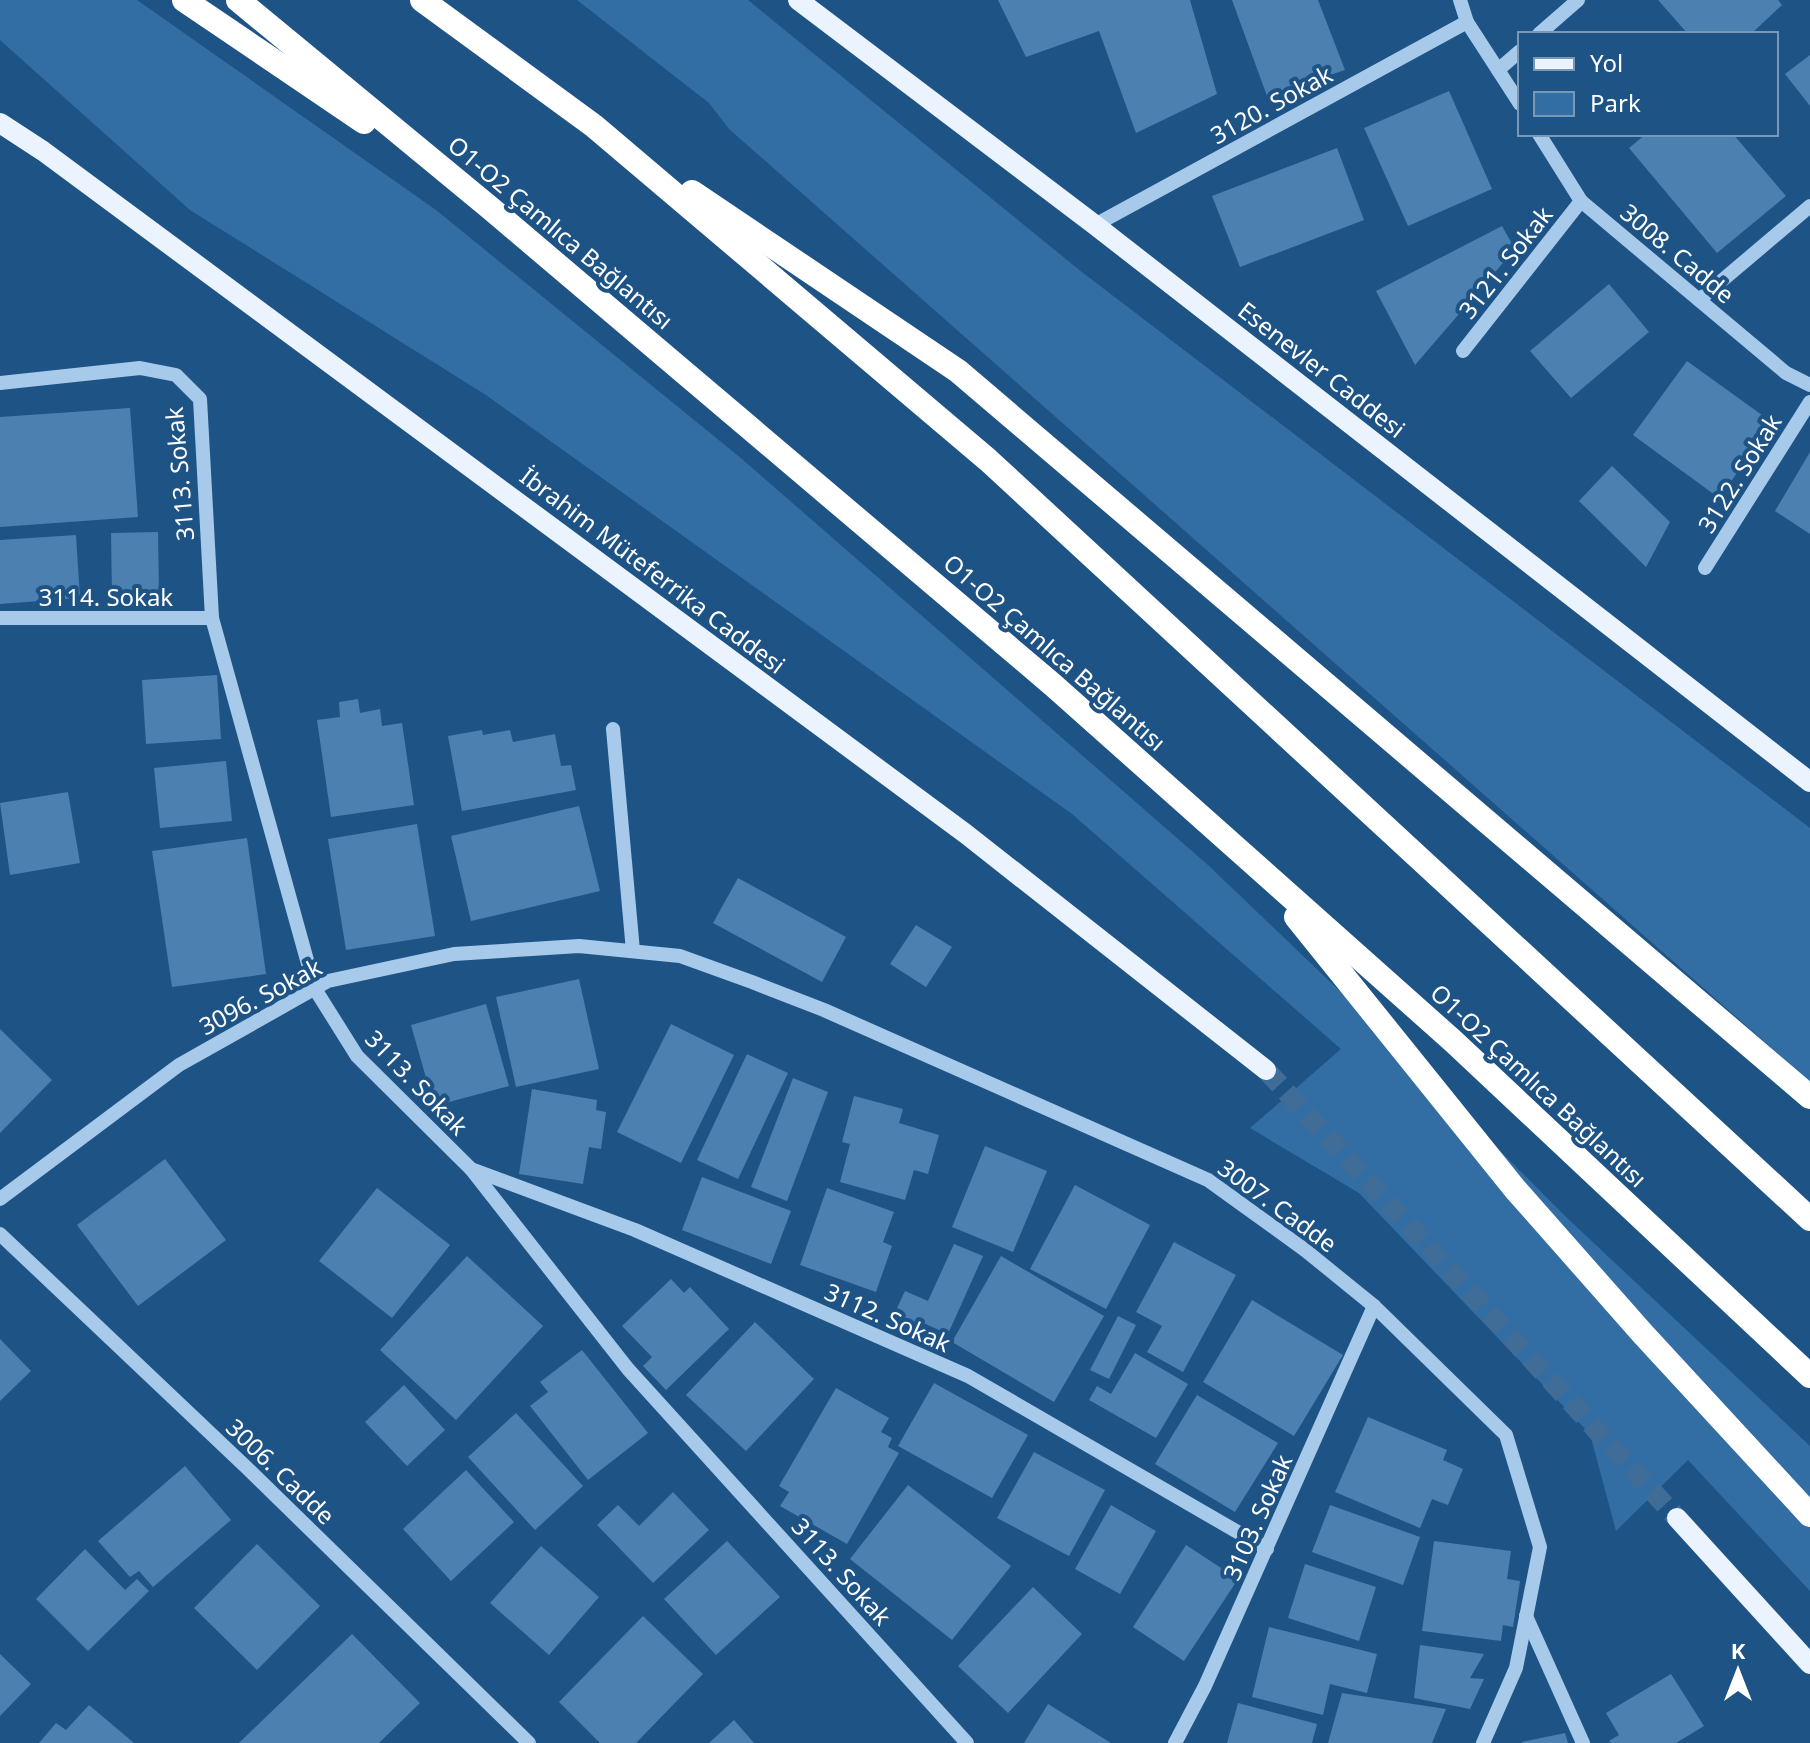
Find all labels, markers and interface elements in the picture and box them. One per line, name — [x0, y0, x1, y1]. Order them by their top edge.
legend — [1518, 32, 1778, 136]
text: Yol — [1590, 46, 1623, 79]
street label: 3120. Sokak — [1204, 57, 1338, 151]
text: Park — [1590, 86, 1641, 119]
street label: O1-O2 Çamlıca Bağlantısı — [441, 128, 681, 336]
street label: 3008. Cadde — [1614, 196, 1742, 310]
street label: 3121. Sokak — [1451, 199, 1559, 325]
street label: Esenevler Caddesi — [1232, 293, 1412, 445]
street label: 3113. Sokak — [157, 405, 201, 542]
street label: 3122. Sokak — [1689, 407, 1789, 539]
street label: İbrahim Müteferrika Caddesi — [514, 459, 792, 681]
street label: O1-O2 Çamlıca Bağlantısı — [937, 546, 1173, 758]
street label: 3114. Sokak — [39, 580, 173, 613]
street label: 3096. Sokak — [193, 950, 327, 1042]
street label: O1-O2 Çamlıca Bağlantısı — [1424, 976, 1654, 1194]
street label: 3113. Sokak — [358, 1022, 476, 1142]
street label: 3007. Cadde — [1212, 1151, 1344, 1259]
street label: 3112. Sokak — [820, 1275, 956, 1359]
street label: 3006. Cadde — [219, 1411, 343, 1531]
street label: 3103. Sokak — [1215, 1449, 1299, 1585]
street label: 3113. Sokak — [785, 1510, 899, 1632]
north arrow — [1698, 1631, 1778, 1711]
text: K — [1731, 1635, 1746, 1665]

